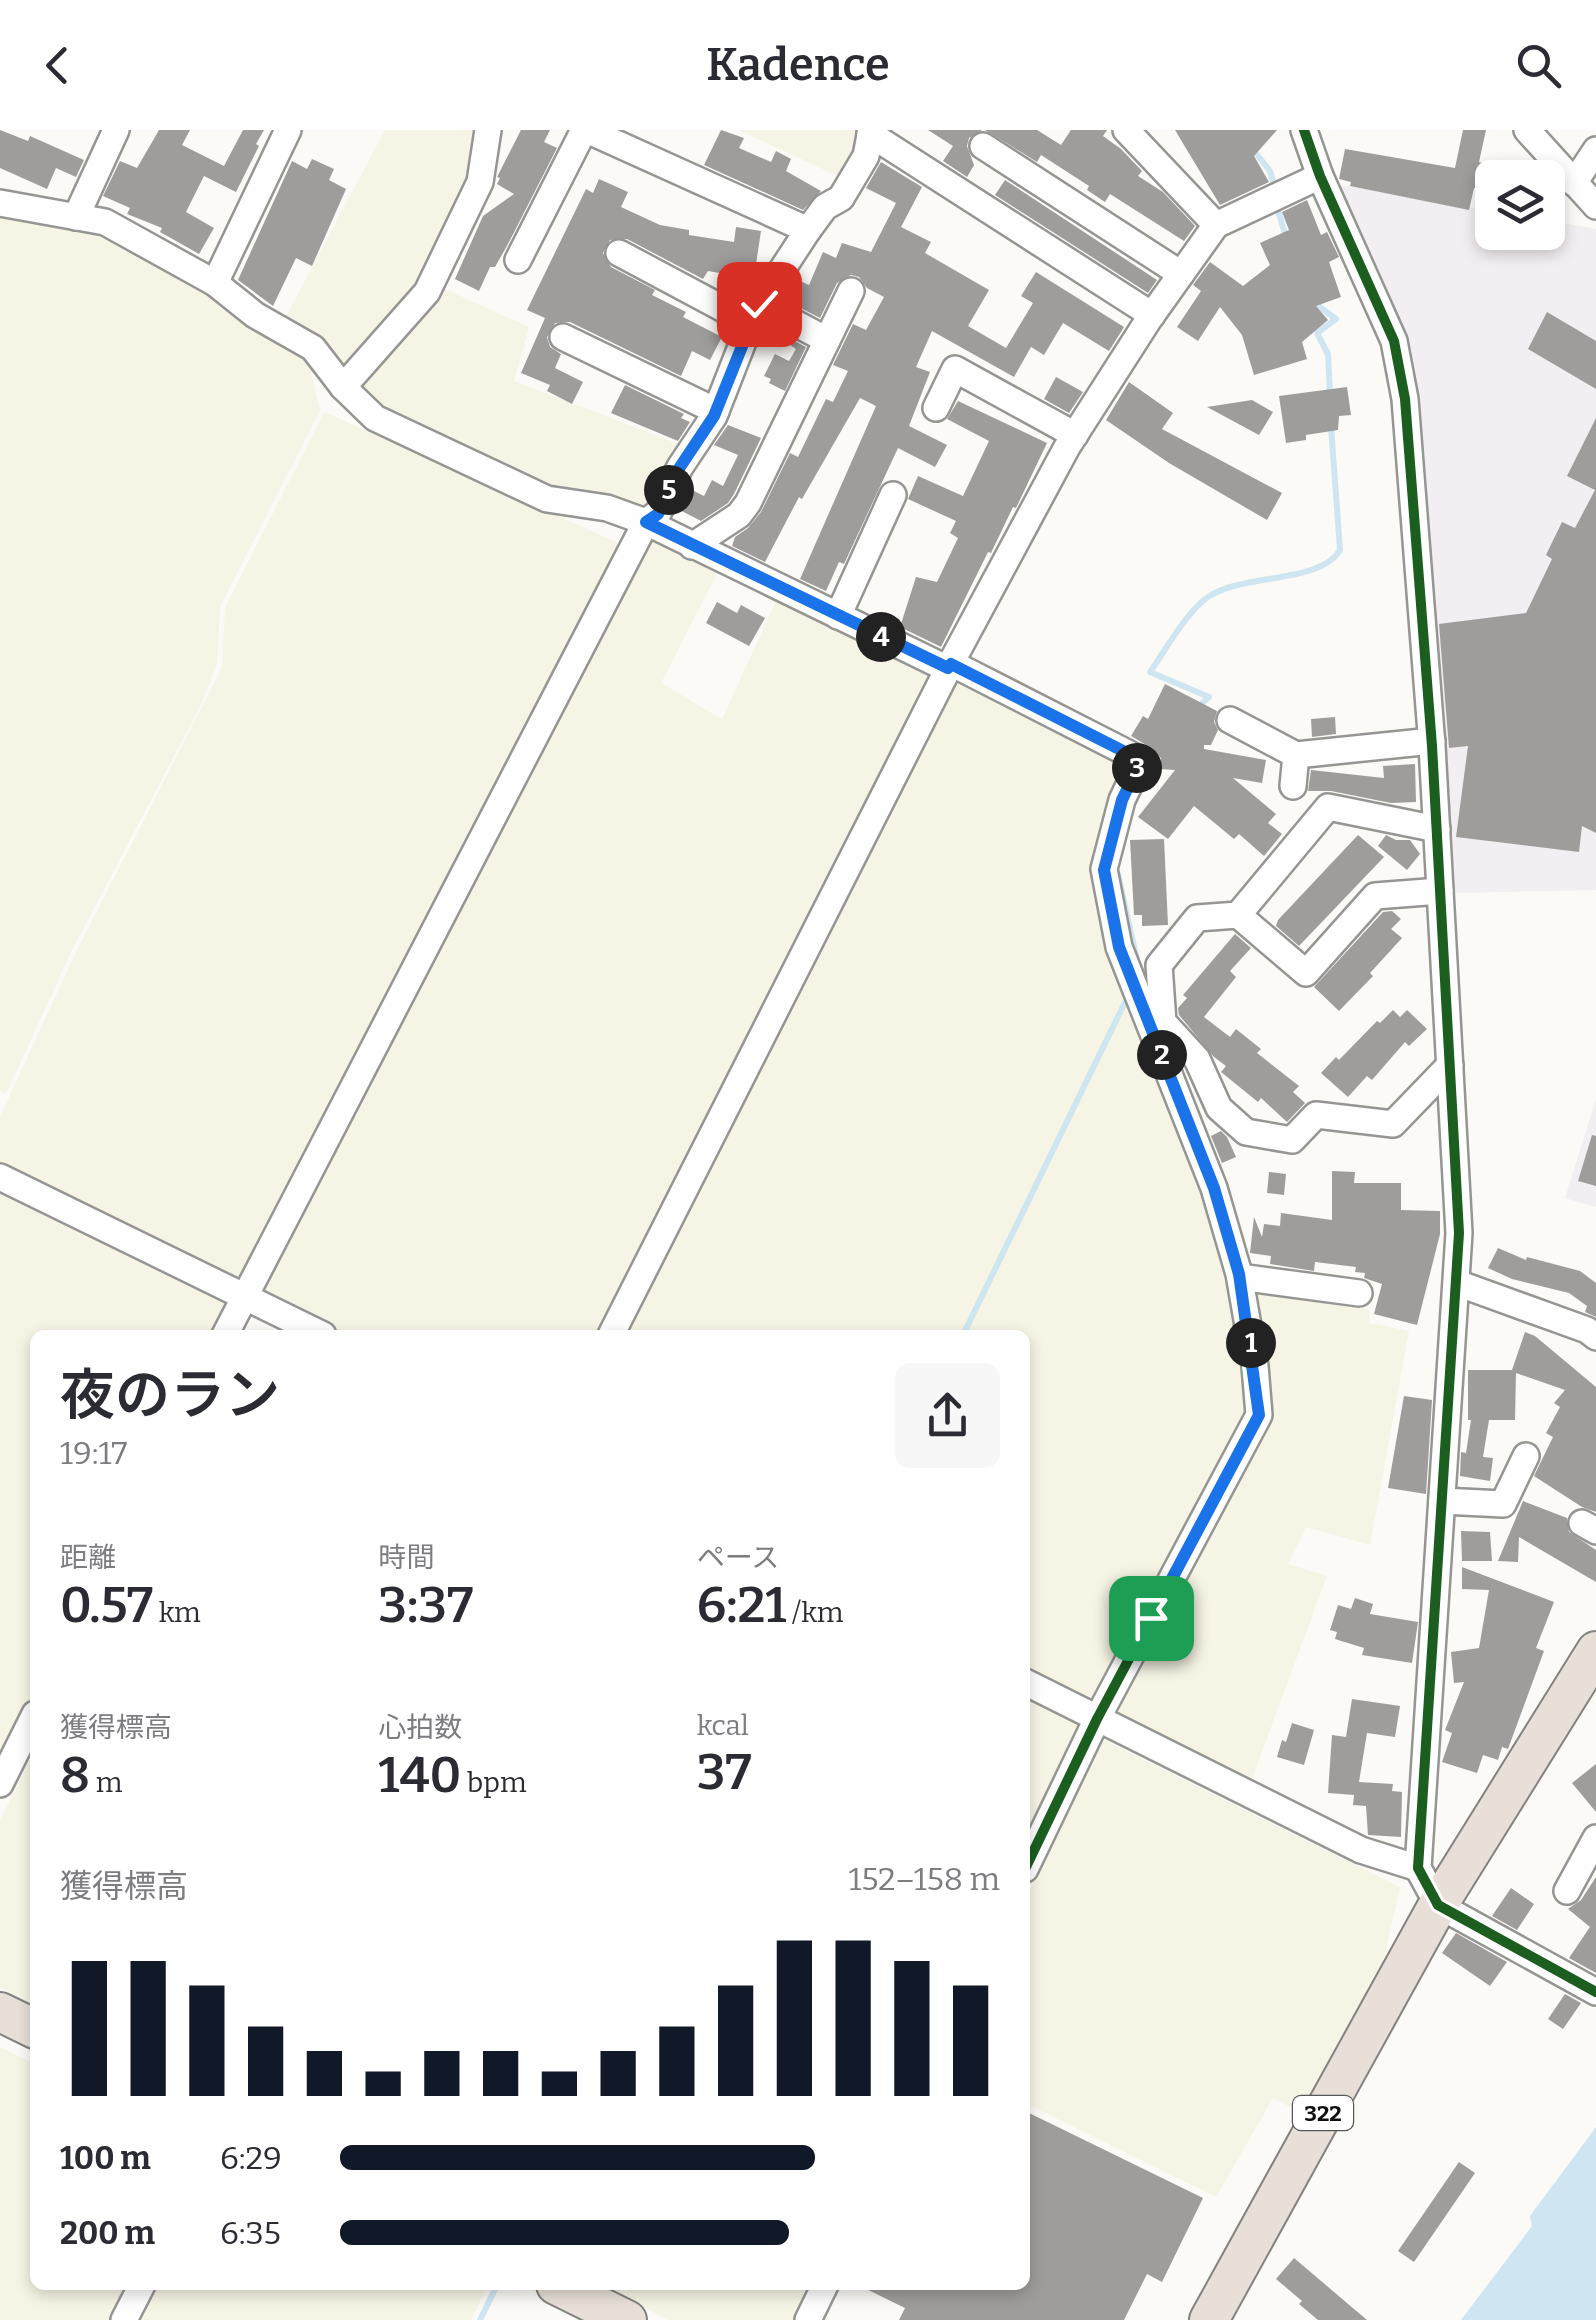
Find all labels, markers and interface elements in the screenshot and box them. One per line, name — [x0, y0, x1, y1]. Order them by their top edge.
icon: back — [30, 38, 85, 93]
text: Kadence — [706, 38, 890, 92]
icon: search — [1511, 38, 1566, 93]
map controls — [1475, 160, 1565, 250]
button: layers — [1475, 160, 1565, 250]
pin — [717, 262, 802, 347]
icon: check — [732, 277, 787, 332]
pin: 5 — [644, 465, 694, 515]
text: 5 — [661, 473, 677, 506]
pin: 4 — [856, 612, 906, 662]
text: 4 — [872, 620, 890, 653]
pin: 3 — [1112, 743, 1162, 793]
text: 3 — [1129, 751, 1145, 784]
pin: 2 — [1137, 1030, 1187, 1080]
text: 2 — [1154, 1038, 1170, 1071]
pin: 1 — [1226, 1318, 1276, 1368]
text: 1 — [1245, 1326, 1257, 1359]
text: 夜のラン — [60, 1363, 280, 1429]
button: share — [895, 1363, 1000, 1468]
text: 19:17 — [60, 1434, 127, 1472]
text: 距離 — [60, 1541, 116, 1574]
text: 時間 — [378, 1541, 434, 1574]
text: ペース — [697, 1541, 779, 1574]
text: 0.57 — [60, 1575, 153, 1635]
text: 3:37 — [378, 1575, 473, 1635]
text: 6:21 — [697, 1575, 786, 1635]
pin — [1109, 1576, 1194, 1661]
icon: arrive — [1124, 1591, 1179, 1646]
text: km — [153, 1596, 201, 1629]
text: /km — [786, 1596, 843, 1629]
text: kcal — [697, 1709, 749, 1742]
text: 獲得標高 — [60, 1711, 172, 1744]
text: 心拍数 — [378, 1711, 462, 1744]
text: 37 — [697, 1742, 752, 1802]
text: 8 — [60, 1745, 90, 1805]
text: 140 — [378, 1745, 461, 1805]
text: m — [90, 1766, 122, 1799]
text: bpm — [461, 1766, 527, 1799]
text: 152–158 m — [848, 1860, 1000, 1898]
text: 獲得標高 — [60, 1867, 188, 1905]
road number: 322 — [1293, 2096, 1353, 2130]
text: 100 m — [60, 2139, 151, 2177]
text: 6:29 — [220, 2139, 282, 2177]
text: 200 m — [60, 2214, 155, 2252]
text: 6:35 — [220, 2214, 281, 2252]

